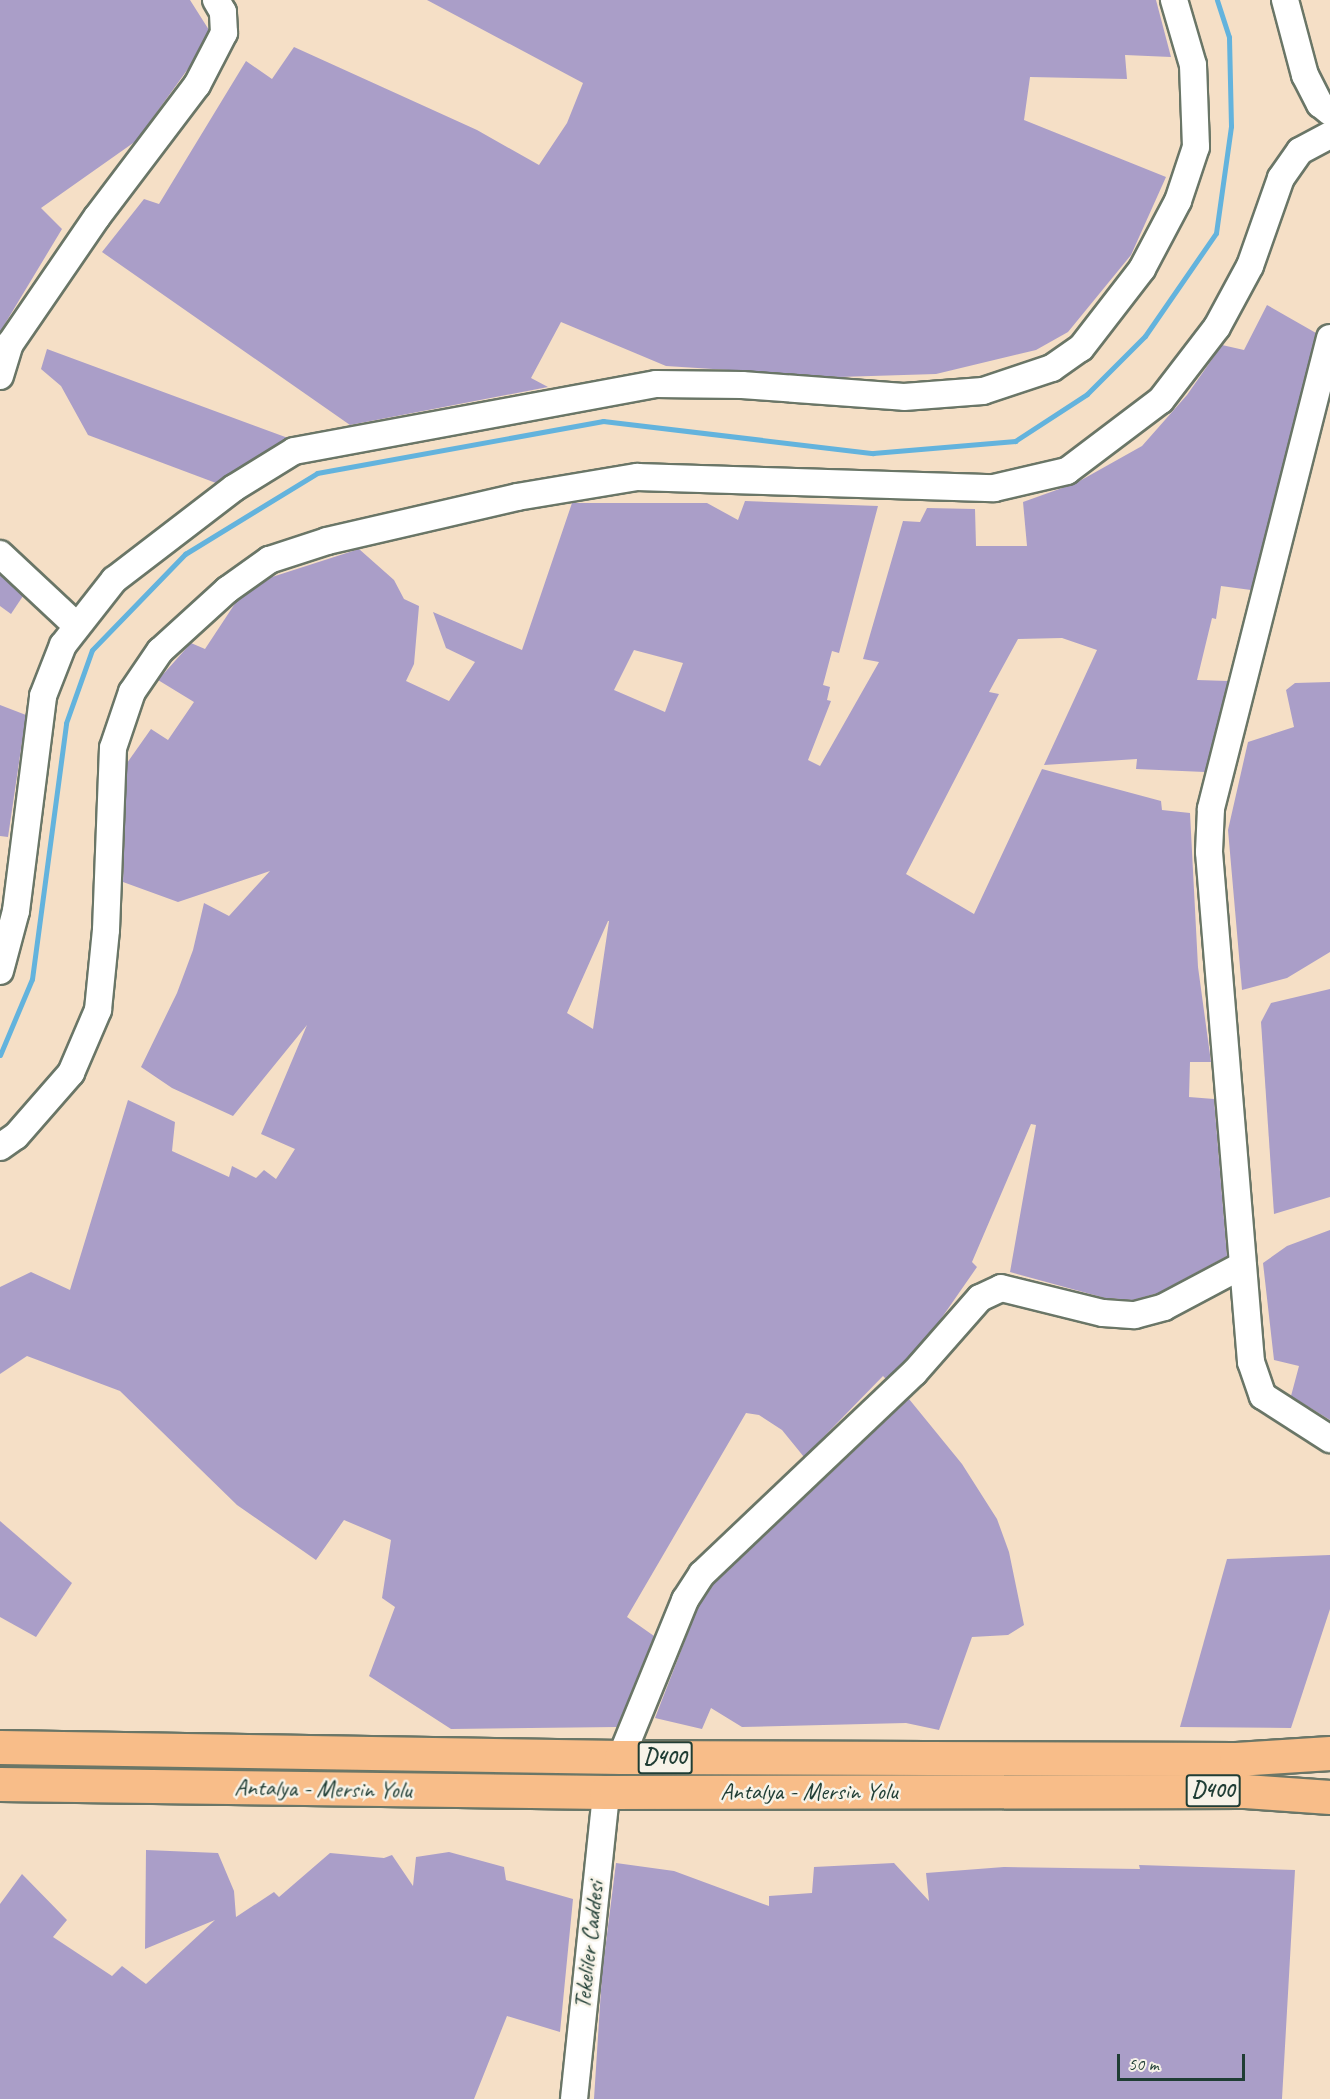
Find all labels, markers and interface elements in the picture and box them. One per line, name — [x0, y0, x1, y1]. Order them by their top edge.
road number: D400 — [636, 1739, 694, 1777]
road number: D400 — [1184, 1772, 1242, 1810]
street label: Antalya - Mersin Yolu — [234, 1773, 412, 1805]
street label: Antalya - Mersin Yolu — [720, 1778, 898, 1806]
street label: Tekeliler Caddesi — [568, 1879, 610, 2011]
scale bar — [1120, 2042, 1248, 2080]
text: 50 m — [1128, 2053, 1159, 2075]

